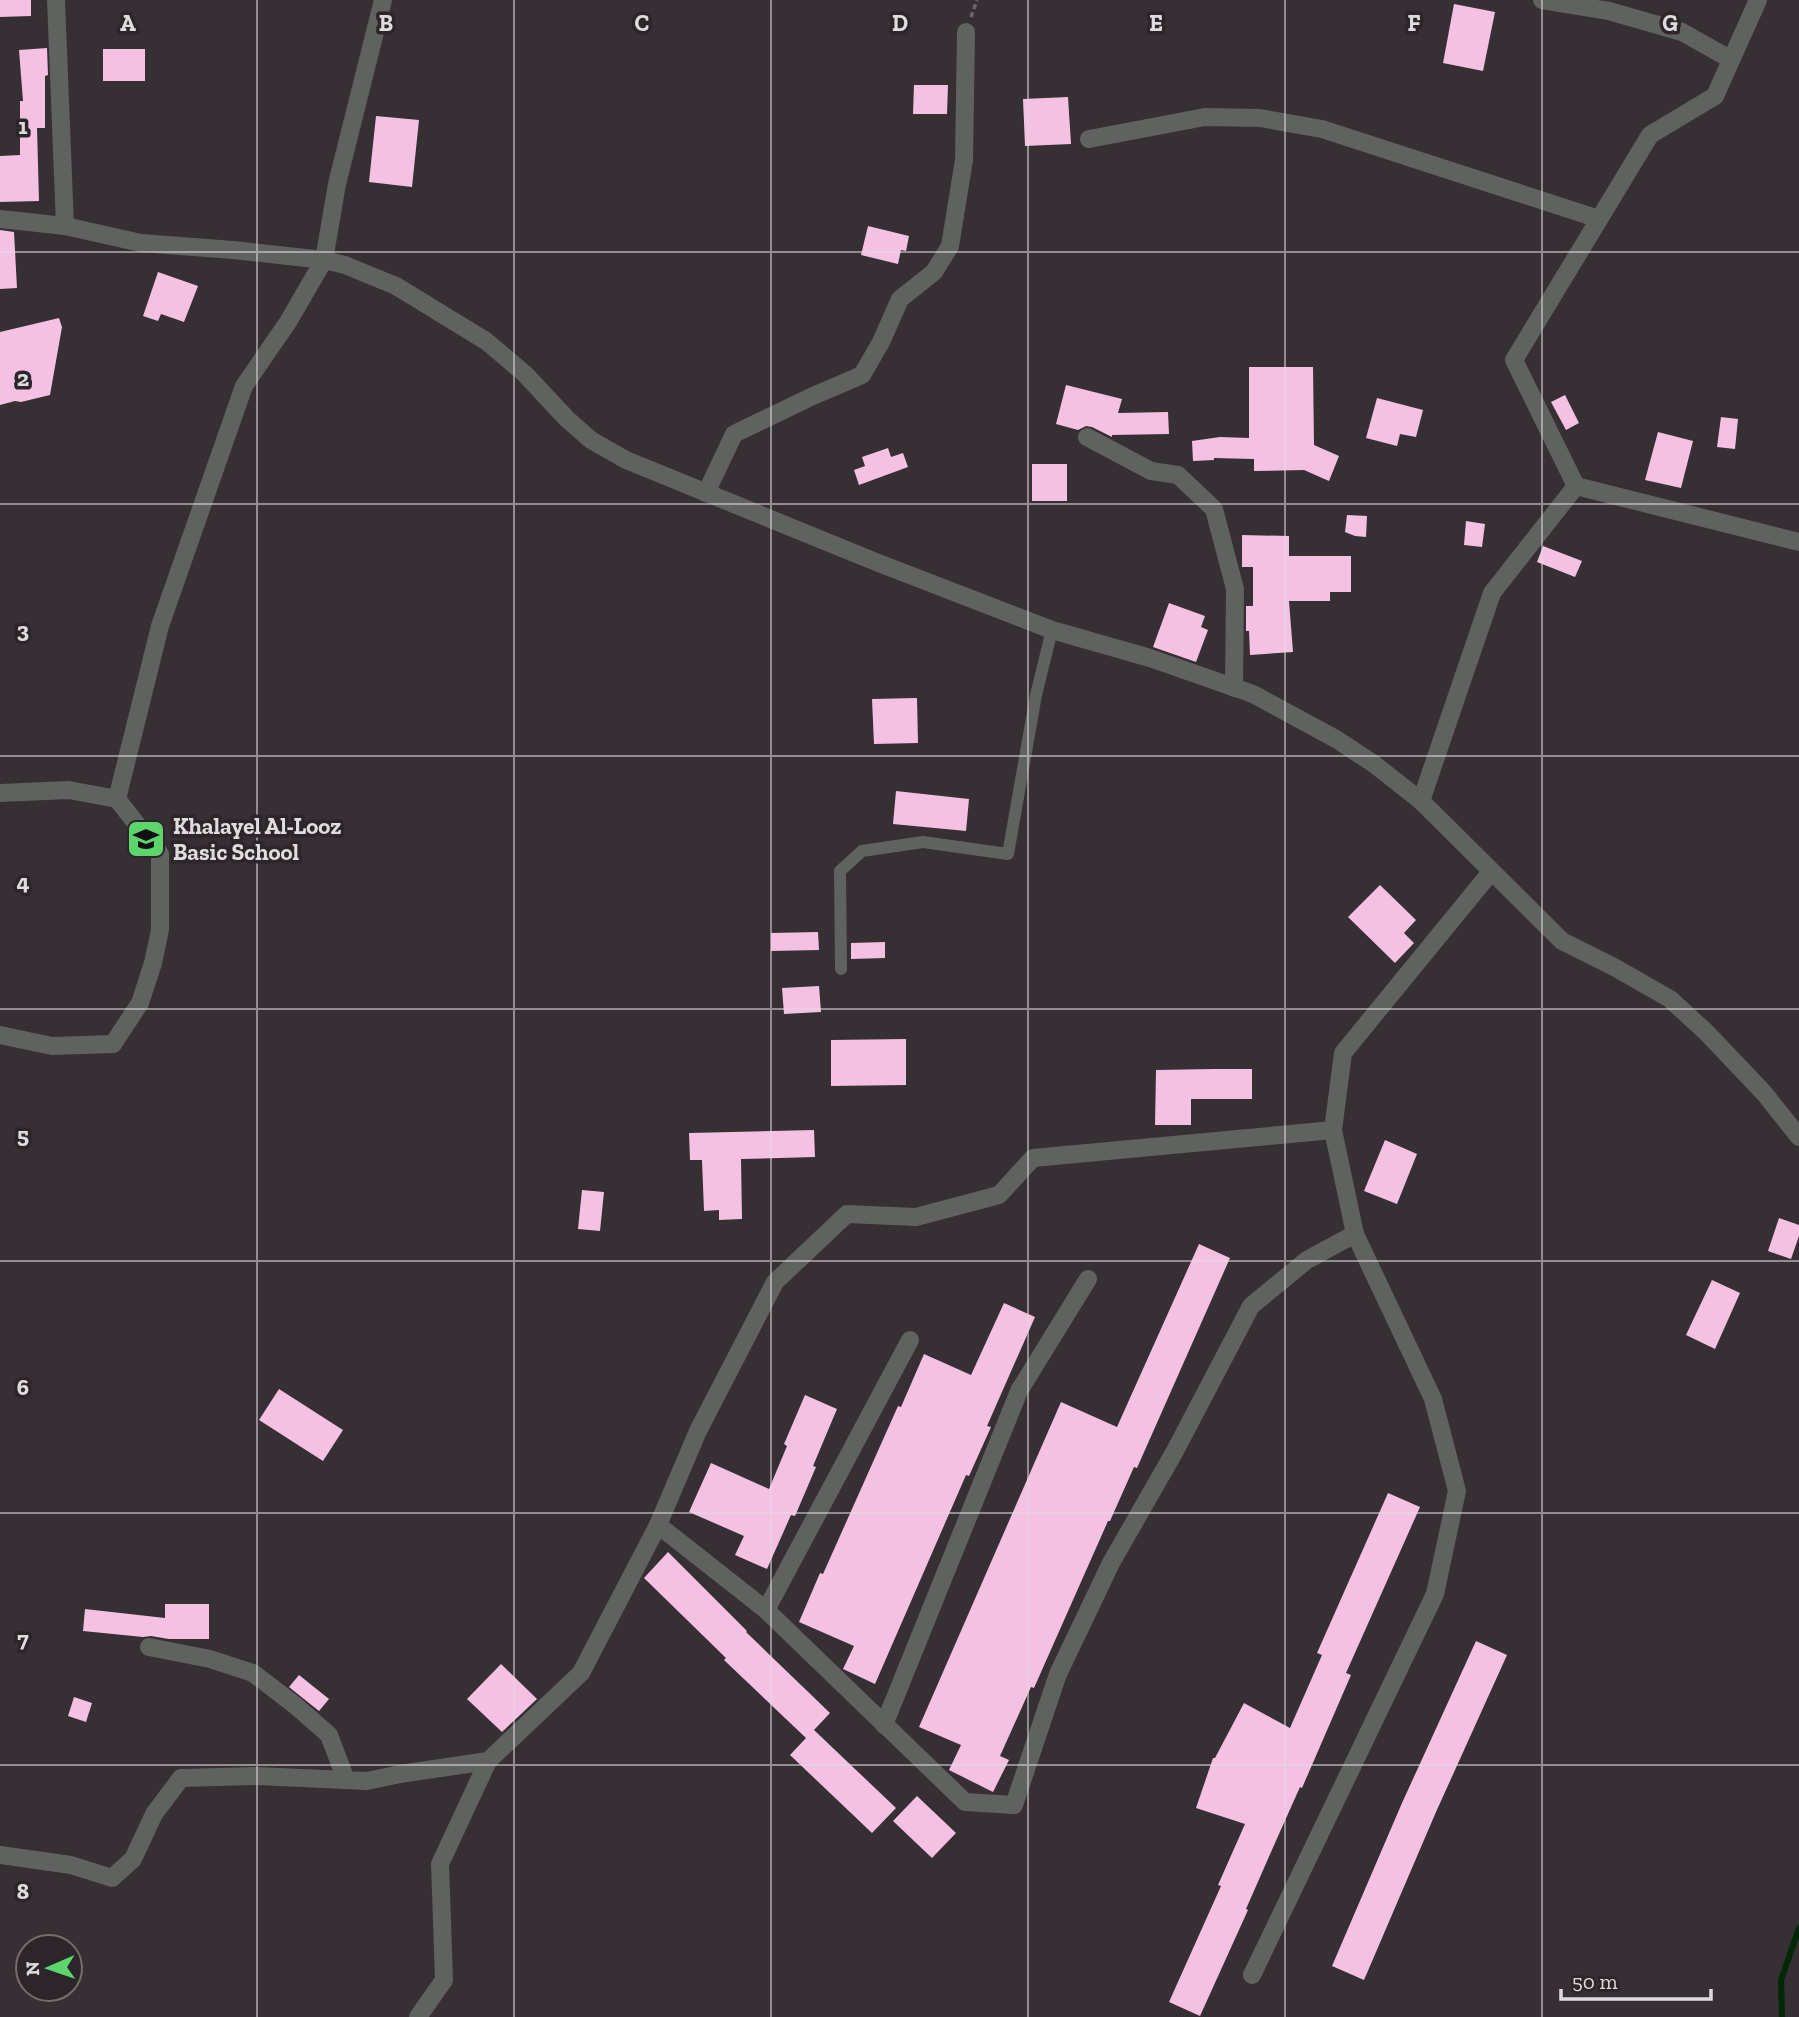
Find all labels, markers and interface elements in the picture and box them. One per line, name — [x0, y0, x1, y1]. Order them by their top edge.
text: A — [120, 9, 136, 37]
text: B — [379, 9, 393, 37]
text: C — [635, 9, 649, 37]
text: D — [892, 9, 908, 37]
text: E — [1149, 9, 1163, 37]
text: F — [1407, 9, 1421, 37]
text: G — [1662, 9, 1678, 37]
text: 1 — [18, 112, 28, 140]
text: 2 — [17, 364, 29, 392]
text: 3 — [17, 616, 29, 644]
place label: Khalayel Al-Looz Basic School — [173, 812, 341, 866]
school or university icon: Khalayel Al-Looz Basic School — [125, 818, 167, 860]
text: 4 — [16, 868, 30, 896]
text: 5 — [17, 1121, 29, 1149]
text: 6 — [17, 1373, 29, 1401]
text: 7 — [17, 1625, 29, 1653]
text: 8 — [17, 1877, 29, 1905]
north arrow — [14, 1933, 84, 2003]
scale bar — [1561, 1958, 1712, 2002]
text: N — [21, 1961, 44, 1976]
text: 50 m — [1572, 1969, 1618, 1994]

